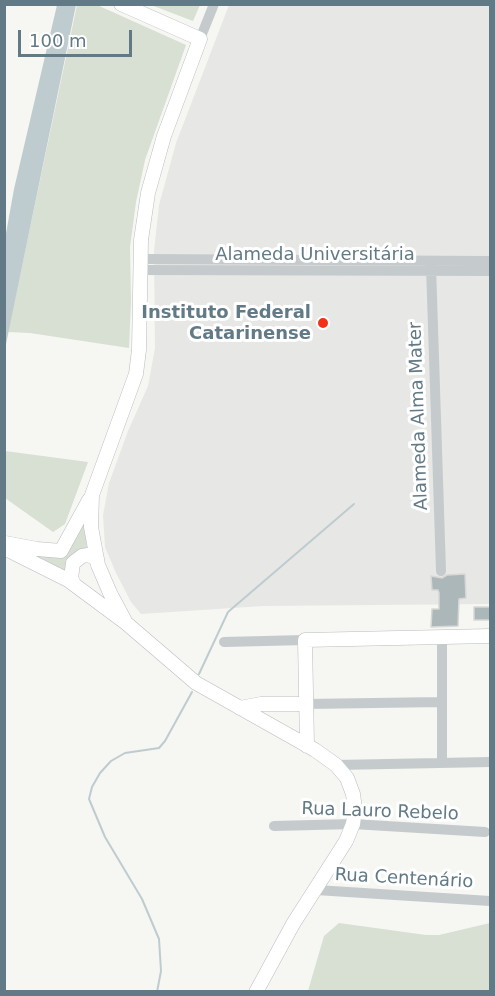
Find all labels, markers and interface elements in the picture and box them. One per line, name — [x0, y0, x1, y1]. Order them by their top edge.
scale bar — [21, 18, 135, 56]
text: 100 m — [29, 30, 87, 51]
street label: Alameda Universitária — [215, 244, 415, 266]
place label: Instituto Federal Catarinense — [141, 302, 311, 344]
marker: Instituto Federal Catarinense — [316, 316, 330, 330]
street label: Alameda Alma Mater — [405, 321, 433, 511]
street label: Rua Lauro Rebelo — [301, 798, 459, 826]
street label: Rua Centenário — [334, 865, 474, 893]

